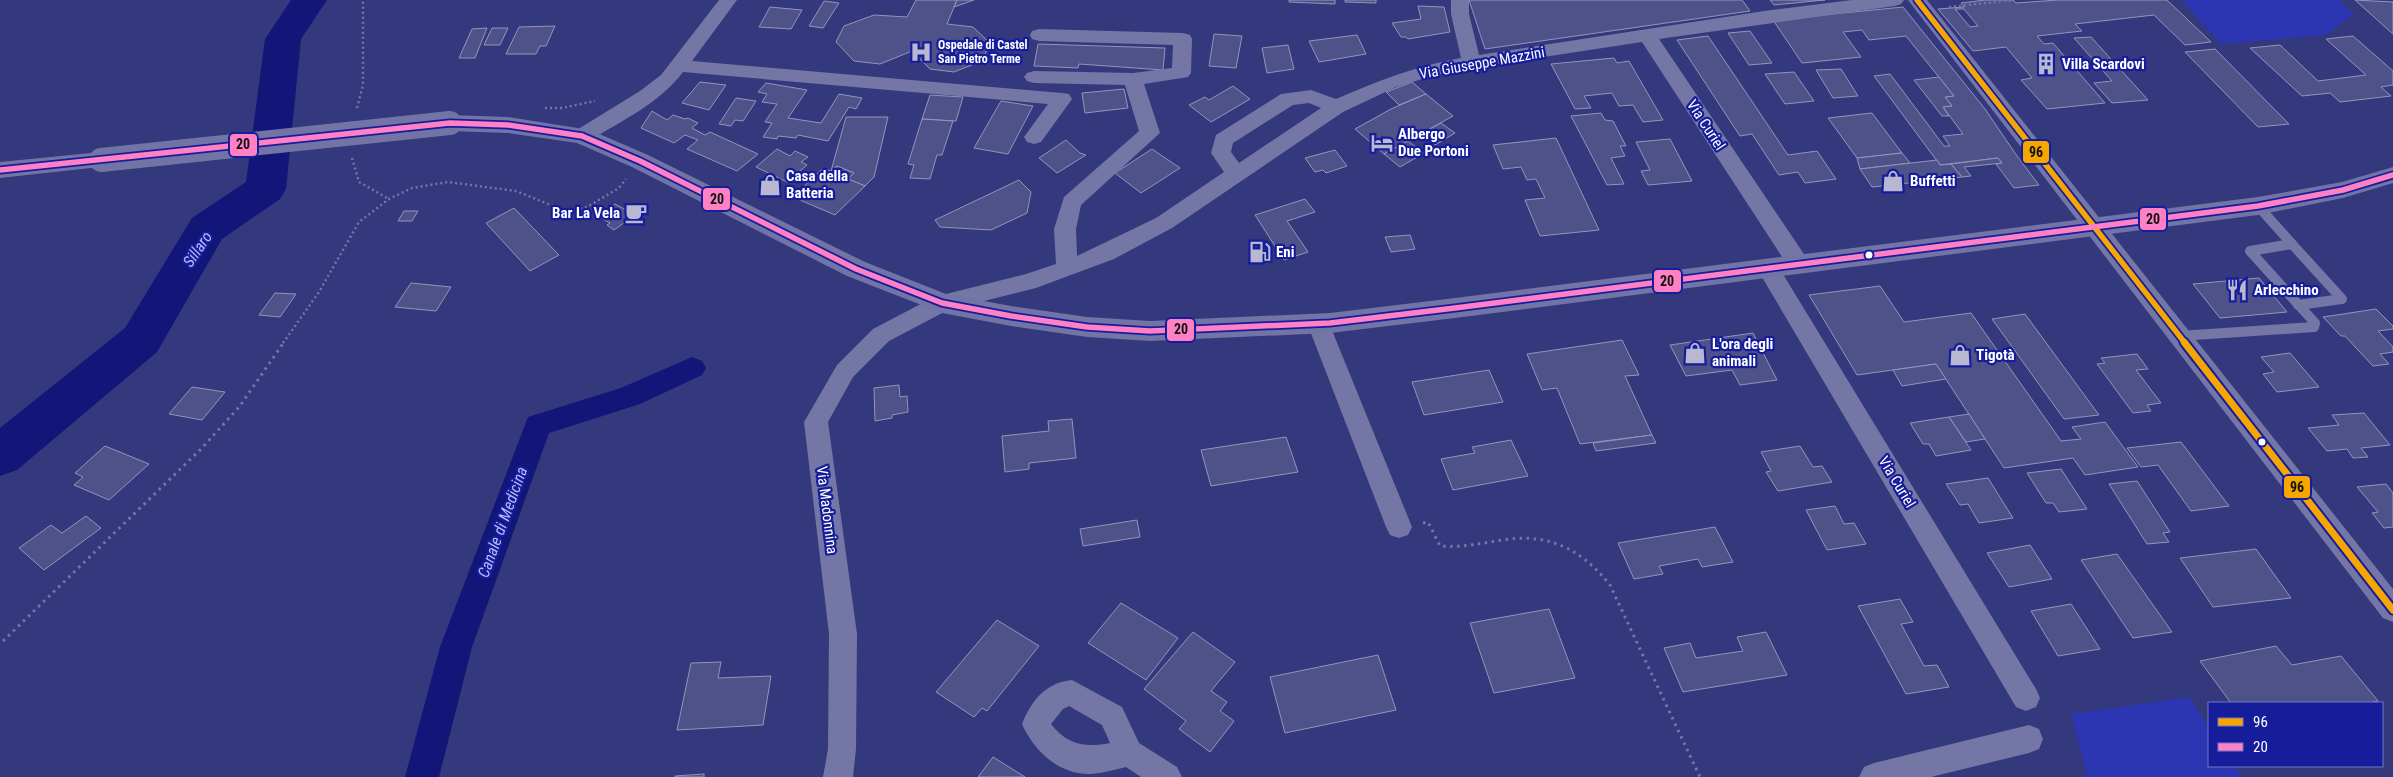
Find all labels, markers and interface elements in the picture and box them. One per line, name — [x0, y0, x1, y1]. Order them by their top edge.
place label: Ospedale di Castel San Pietro Terme — [938, 38, 1028, 66]
hospital icon: Ospedale di Castel San Pietro Terme — [908, 39, 934, 65]
street label: Via Giuseppe Mazzini — [1418, 43, 1546, 83]
building icon: Villa Scardovi — [2033, 51, 2059, 77]
place label: Villa Scardovi — [2062, 55, 2145, 73]
street label: Via Curiel — [1683, 96, 1729, 154]
place label: Albergo Due Portoni — [1398, 125, 1469, 160]
hotel icon: Albergo Due Portoni — [1369, 130, 1395, 156]
line badge: 20 — [229, 133, 258, 157]
text: 20 — [236, 136, 250, 152]
line badge: 96 — [2022, 140, 2050, 164]
text: 96 — [2029, 144, 2043, 160]
place label: Casa della Batteria — [786, 167, 848, 202]
shop icon: Buffetti — [1880, 168, 1906, 194]
shop icon: Casa della Batteria — [757, 172, 783, 198]
place label: Buffetti — [1910, 172, 1956, 190]
line badge: 20 — [702, 187, 731, 211]
text: 20 — [710, 191, 724, 207]
cafe icon: Bar La Vela — [623, 200, 649, 226]
place label: Bar La Vela — [552, 204, 620, 222]
line badge: 20 — [2139, 207, 2167, 231]
text: 20 — [2146, 211, 2160, 227]
water label: Sillaro — [179, 228, 216, 271]
fuel station icon: Eni — [1247, 239, 1273, 265]
place label: Eni — [1276, 243, 1295, 261]
unlabelled marker — [1864, 250, 1874, 260]
line badge: 20 — [1653, 269, 1682, 293]
text: 20 — [1660, 273, 1674, 289]
restaurant icon: Arlecchino — [2224, 277, 2250, 303]
place label: Arlecchino — [2254, 281, 2319, 299]
line badge: 20 — [1166, 318, 1195, 342]
text: 20 — [1174, 321, 1188, 337]
place label: L'ora degli animali — [1712, 335, 1773, 370]
shop icon: L'ora degli animali — [1682, 340, 1708, 366]
shop icon: Tigotà — [1947, 342, 1973, 368]
place label: Tigotà — [1976, 346, 2015, 364]
unlabelled marker — [2257, 437, 2267, 447]
street label: Via Curiel — [1875, 453, 1919, 511]
water label: Canale di Medicina — [474, 464, 531, 580]
street label: Via Madonnina — [813, 465, 841, 555]
line badge: 96 — [2283, 475, 2311, 499]
text: 96 — [2290, 479, 2304, 495]
legend — [2208, 702, 2383, 767]
text: 96 — [2253, 713, 2268, 731]
text: 20 — [2253, 738, 2268, 756]

